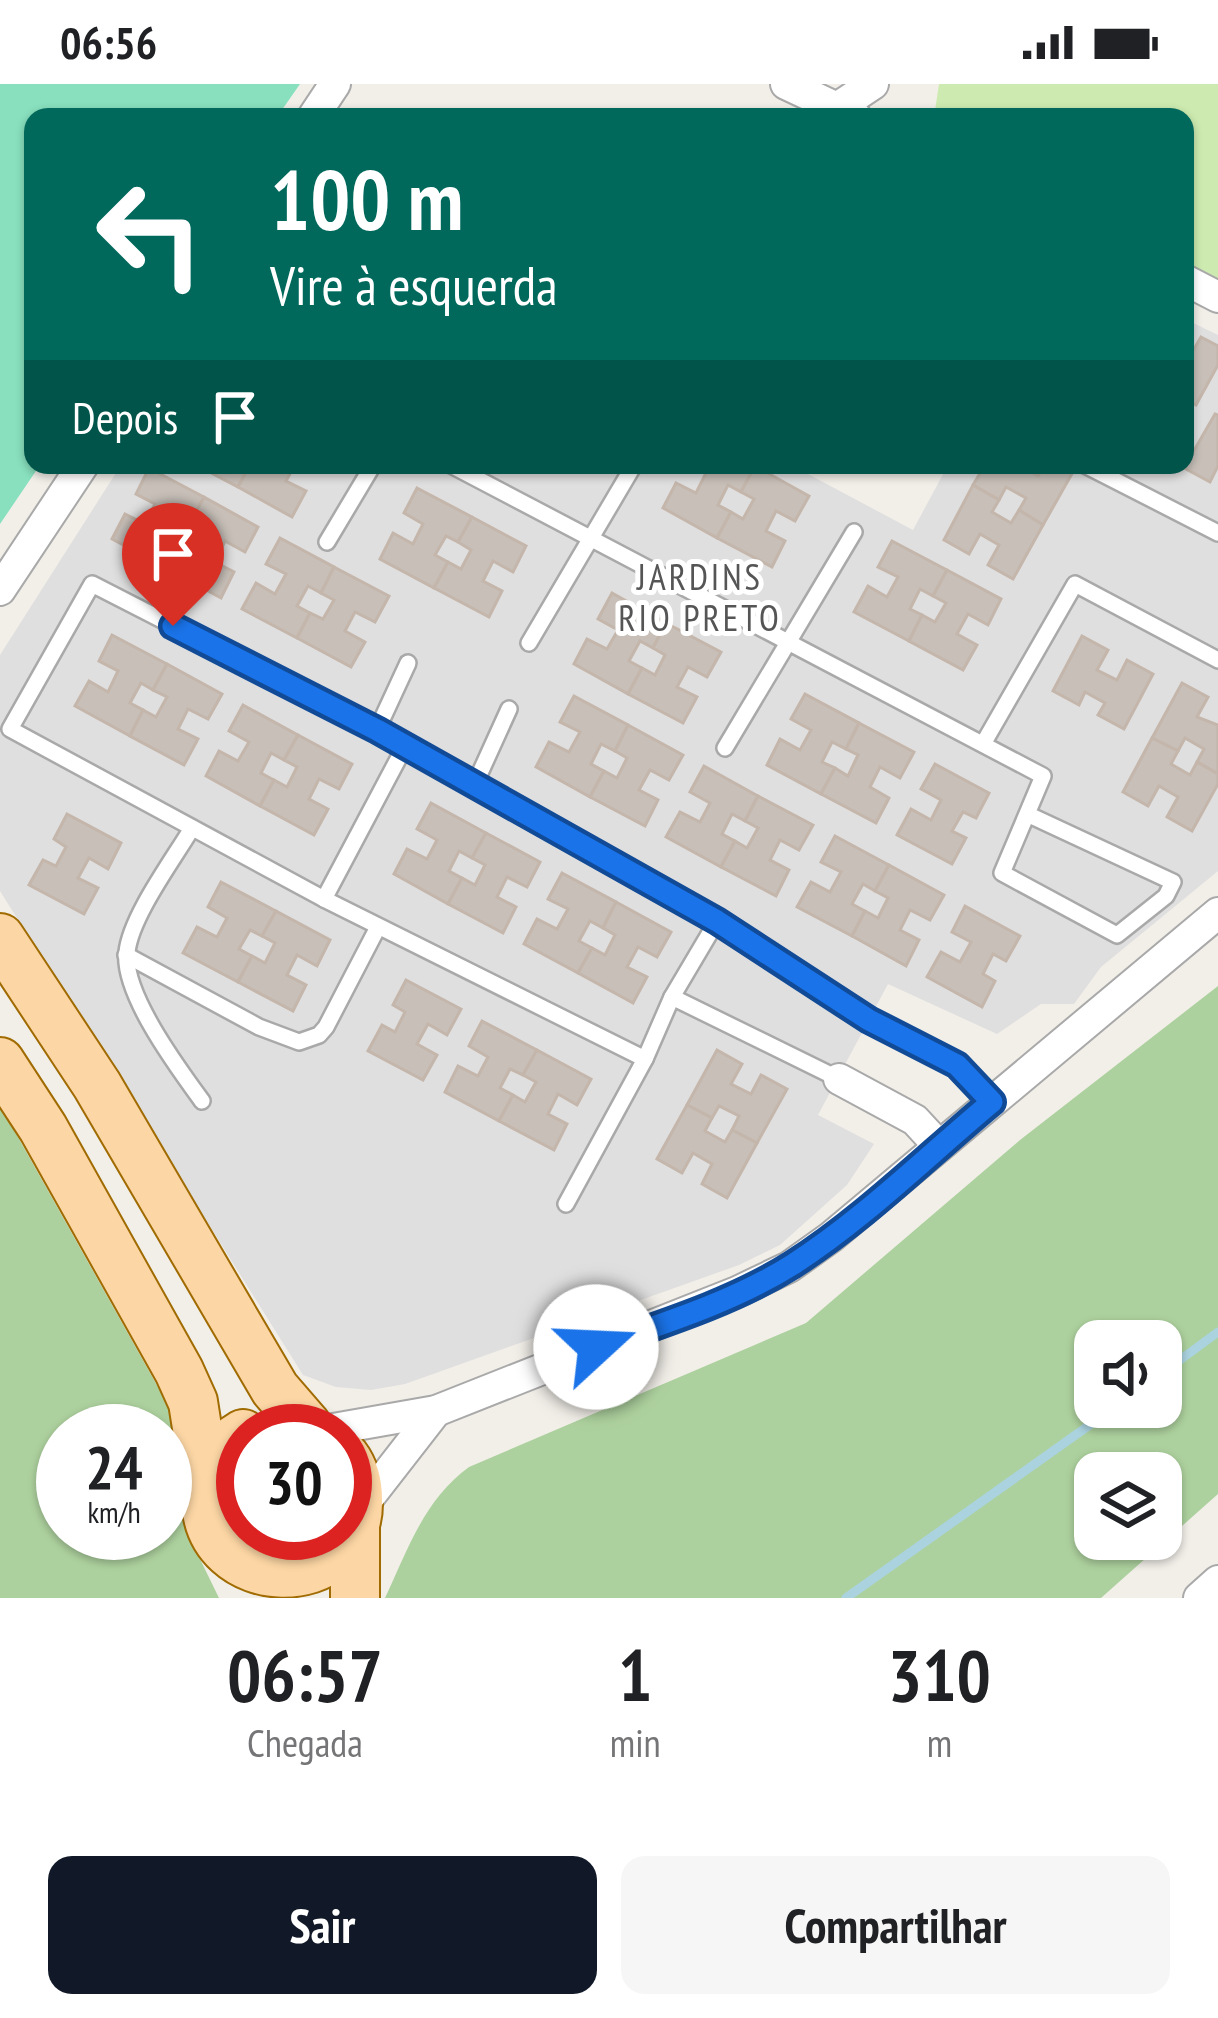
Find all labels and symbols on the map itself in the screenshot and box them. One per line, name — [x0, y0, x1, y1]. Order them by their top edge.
pin — [122, 503, 224, 626]
district label: JARDINS RIO PRETO — [618, 553, 782, 641]
position arrow — [533, 1284, 659, 1410]
speed limit sign: 30 — [216, 1404, 372, 1560]

